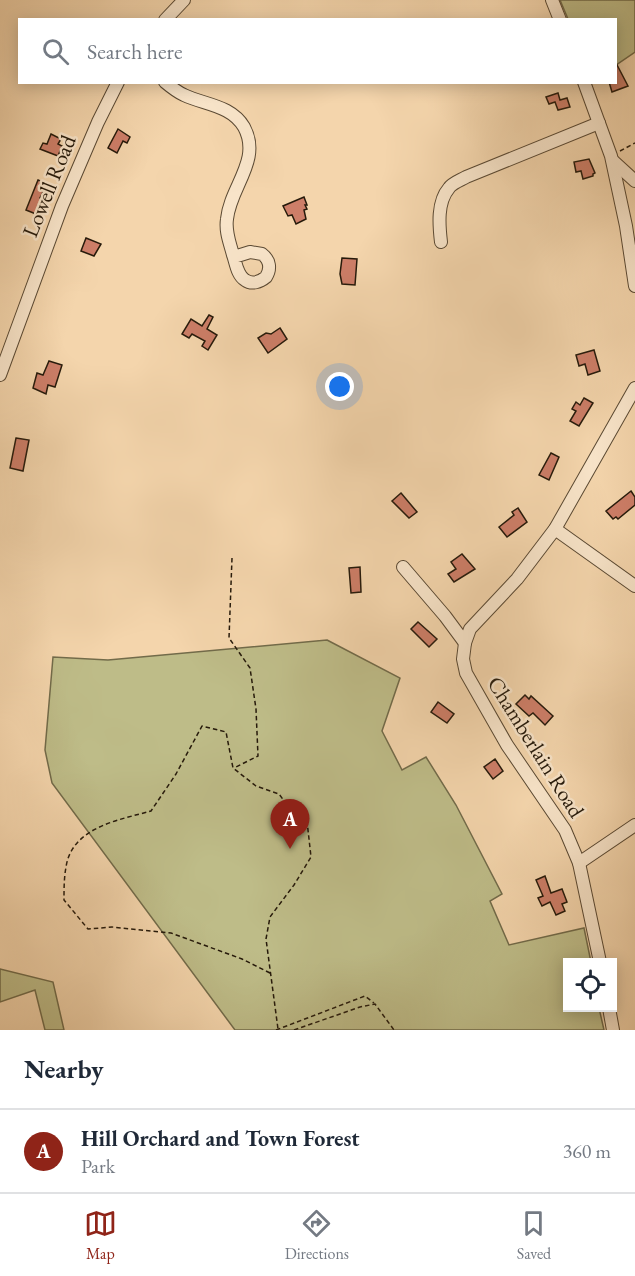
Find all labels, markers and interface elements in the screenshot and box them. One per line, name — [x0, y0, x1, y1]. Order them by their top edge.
search box — [18, 18, 617, 84]
icon: search — [39, 35, 72, 68]
text: Search here — [87, 37, 182, 66]
street label: Lowell Road — [15, 130, 83, 241]
your location — [325, 372, 354, 401]
street label: Chamberlain Road — [481, 671, 592, 824]
pin: A — [270, 800, 310, 849]
map controls — [563, 958, 617, 1012]
button: locate — [563, 958, 617, 1012]
text: Nearby — [24, 1052, 104, 1086]
text: Hill Orchard and Town Forest — [81, 1124, 360, 1153]
text: A — [36, 1138, 51, 1164]
text: 360 m — [563, 1138, 611, 1164]
text: Park — [81, 1153, 115, 1179]
tab: Map — [84, 1207, 117, 1264]
tab: Directions — [285, 1207, 349, 1264]
tab: Saved — [517, 1207, 551, 1264]

